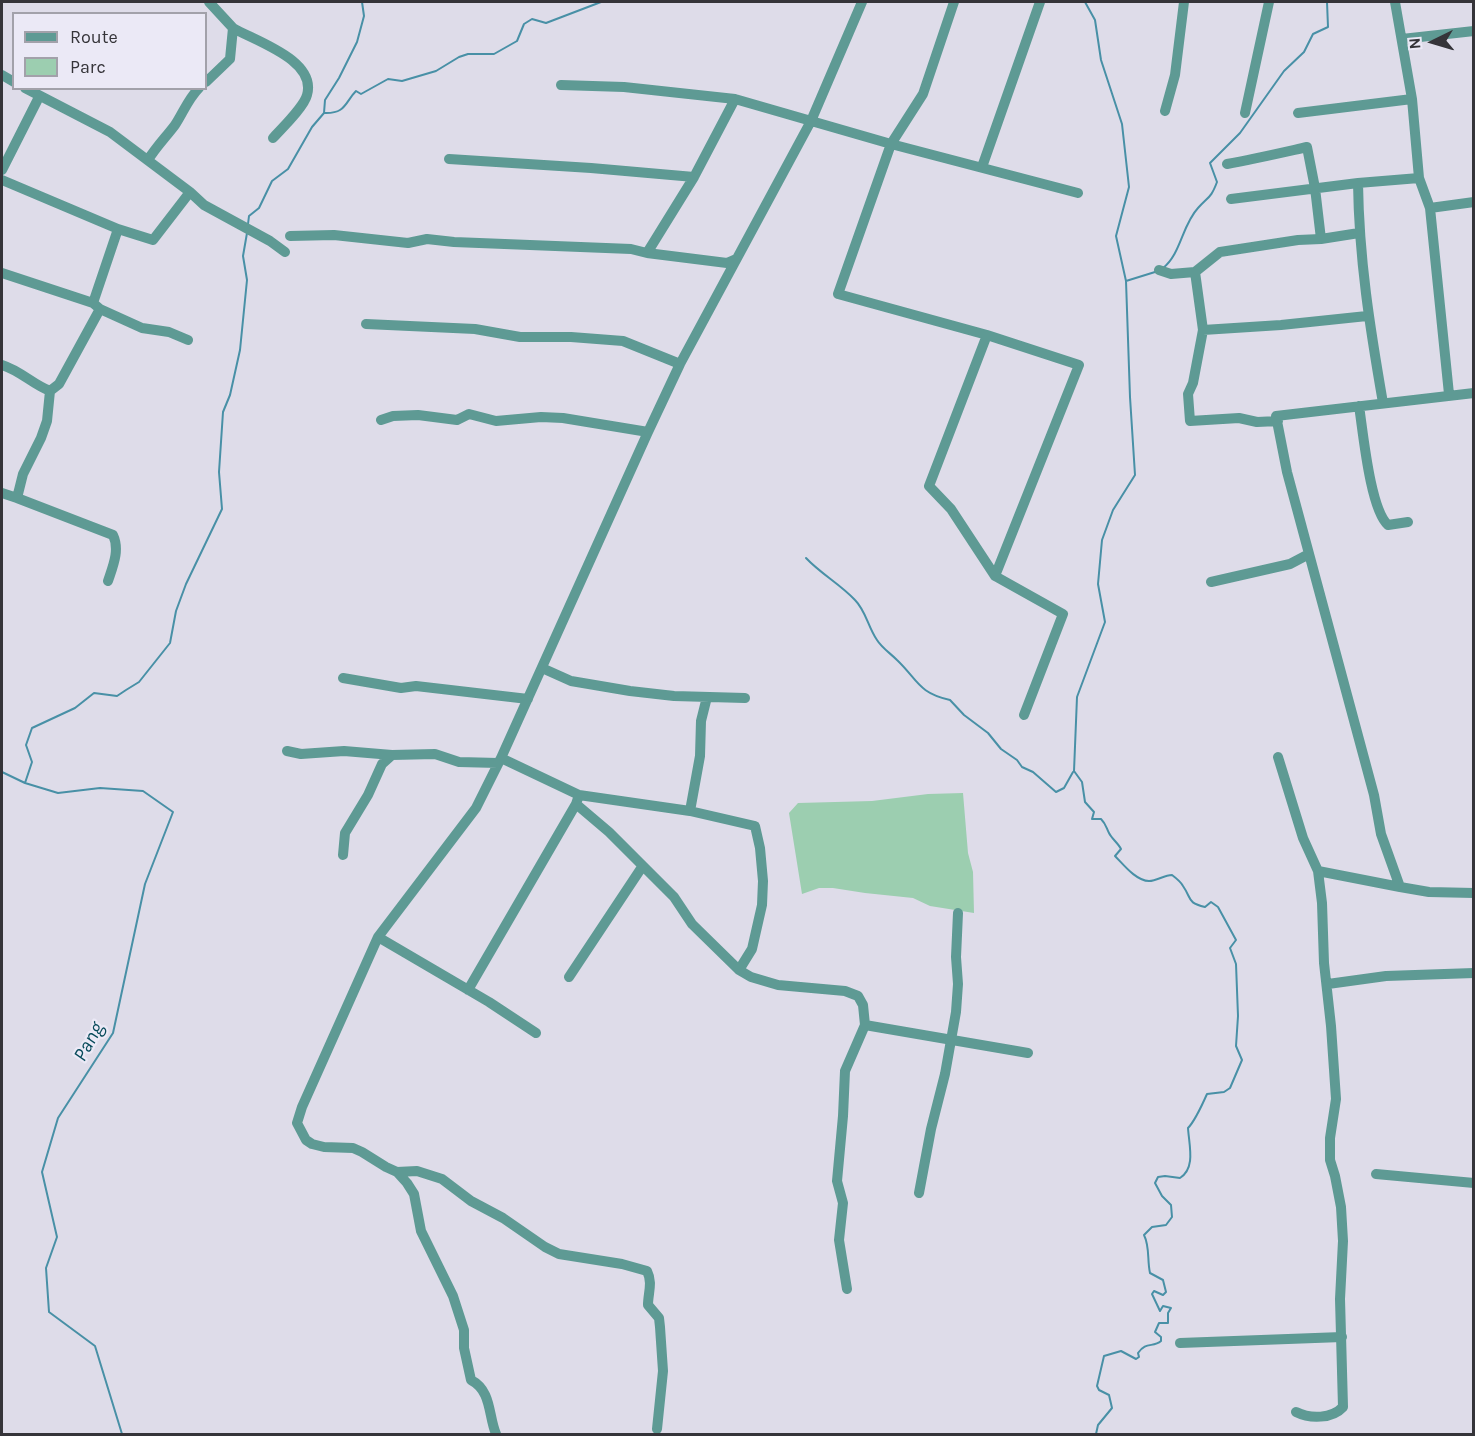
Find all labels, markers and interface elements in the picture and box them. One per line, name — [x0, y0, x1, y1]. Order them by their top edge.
legend — [12, 12, 207, 90]
north arrow — [1403, 12, 1463, 72]
text: Route — [70, 26, 118, 48]
text: N — [1405, 37, 1425, 50]
text: Parc — [70, 56, 106, 78]
water label: Pang — [69, 1018, 109, 1066]

